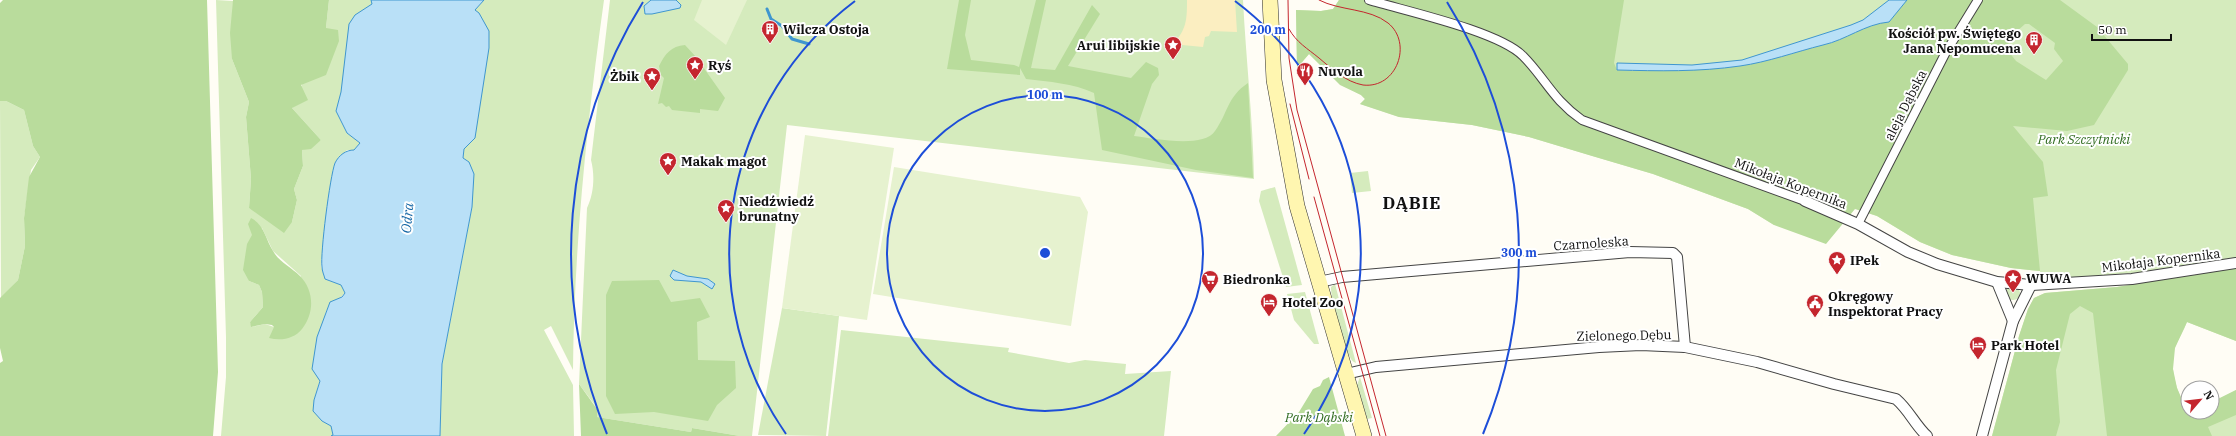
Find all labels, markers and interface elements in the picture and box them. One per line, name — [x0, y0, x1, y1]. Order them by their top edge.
scale bar — [2092, 16, 2171, 42]
building icon: Wilcza Ostoja — [760, 19, 780, 44]
place label: Wilcza Ostoja — [783, 21, 870, 38]
text: 200 m — [1250, 22, 1286, 37]
text: 50 m — [2098, 22, 2127, 37]
place label: Kościół pw. Świętego Jana Nepomucena — [1888, 25, 2022, 57]
building icon: Kościół pw. Świętego Jana Nepomucena — [2024, 30, 2044, 55]
place icon: Arui libijskie — [1163, 35, 1183, 60]
place label: Arui libijskie — [1077, 37, 1160, 54]
place icon: Ryś — [685, 55, 705, 80]
place label: Ryś — [708, 57, 732, 74]
restaurant icon: Nuvola — [1295, 61, 1315, 86]
place label: Nuvola — [1318, 63, 1364, 80]
place icon: Żbik — [642, 66, 662, 91]
street label: aleja Dąbska — [1880, 67, 1930, 143]
place label: Żbik — [610, 68, 640, 85]
text: 100 m — [1027, 87, 1063, 102]
park label: Park Szczytnicki — [2037, 131, 2130, 148]
place icon: Makak magot — [658, 151, 678, 176]
place label: Makak magot — [681, 153, 767, 170]
street label: Mikołaja Kopernika — [1732, 154, 1850, 213]
district label: DĄBIE — [1383, 192, 1441, 214]
place label: Niedźwiedź brunatny — [739, 193, 814, 225]
place icon: Niedźwiedź brunatny — [716, 198, 736, 223]
water label: Odra — [397, 202, 417, 234]
street label: Czarnoleska — [1553, 232, 1629, 255]
text: 300 m — [1501, 245, 1537, 260]
street label: Mikołaja Kopernika — [2101, 245, 2221, 276]
centre of rings — [1038, 246, 1052, 260]
place icon: IPek — [1827, 250, 1847, 275]
place label: IPek — [1850, 252, 1880, 269]
place icon: WUWA — [2003, 268, 2023, 293]
supermarket icon: Biedronka — [1200, 269, 1220, 294]
place label: WUWA — [2026, 270, 2071, 287]
place label: Biedronka — [1223, 271, 1291, 288]
place label: Okręgowy Inspektorat Pracy — [1828, 288, 1943, 320]
hotel icon: Hotel Zoo — [1259, 292, 1279, 317]
public building icon: Okręgowy Inspektorat Pracy — [1805, 293, 1825, 318]
place label: Hotel Zoo — [1282, 294, 1344, 311]
street label: Zielonego Dębu — [1576, 326, 1672, 345]
hotel icon: Park Hotel — [1968, 335, 1988, 360]
place label: Park Hotel — [1991, 337, 2059, 354]
north arrow — [2180, 380, 2220, 420]
text: N — [2201, 388, 2217, 403]
park label: Park Dąbski — [1284, 409, 1353, 426]

